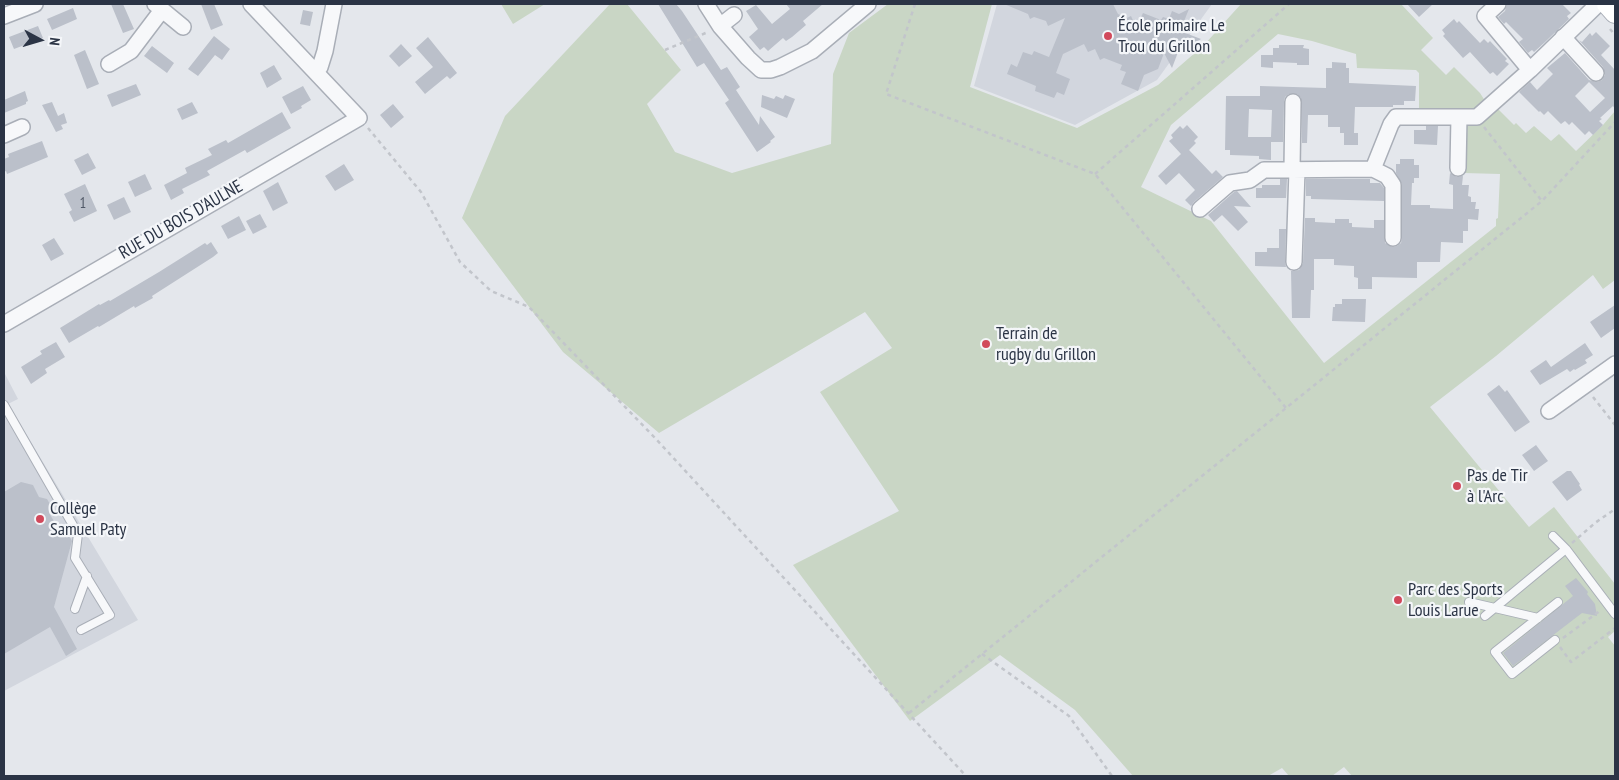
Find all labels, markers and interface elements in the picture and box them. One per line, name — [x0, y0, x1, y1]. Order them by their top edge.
north arrow — [15, 15, 65, 65]
place label: École primaire Le Trou du Grillon — [1118, 15, 1225, 58]
marker: École primaire Le Trou du Grillon — [1102, 30, 1114, 42]
text: N — [46, 37, 64, 46]
street label: RUE DU BOIS D'AULNE — [115, 176, 247, 264]
house number: 1 — [80, 195, 86, 213]
place label: Terrain de rugby du Grillon — [996, 323, 1096, 366]
marker: Terrain de rugby du Grillon — [980, 338, 992, 350]
place label: Pas de Tir à l'Arc — [1467, 465, 1528, 508]
marker: Pas de Tir à l'Arc — [1451, 480, 1463, 492]
place label: Collège Samuel Paty — [50, 498, 126, 540]
marker: Collège Samuel Paty — [34, 513, 46, 525]
place label: Parc des Sports Louis Larue — [1408, 579, 1503, 622]
marker: Parc des Sports Louis Larue — [1392, 594, 1404, 606]

